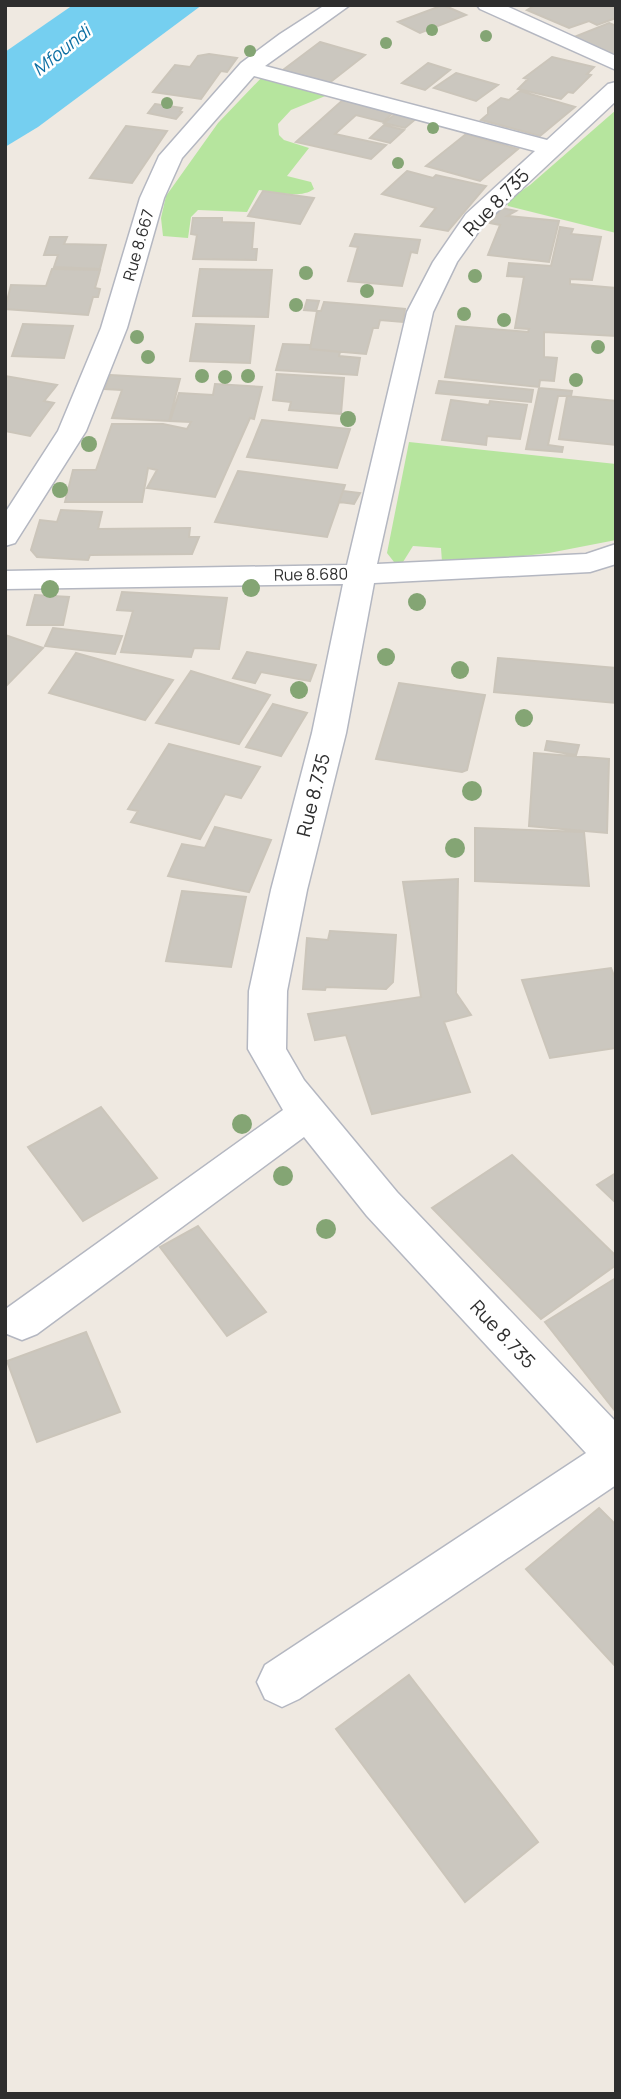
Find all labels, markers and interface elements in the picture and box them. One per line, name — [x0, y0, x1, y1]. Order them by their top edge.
water label: Mfoundi — [27, 18, 97, 81]
street label: Rue 8.735 — [457, 162, 535, 242]
street label: Rue 8.667 — [117, 207, 159, 283]
street label: Rue 8.680 — [274, 562, 348, 586]
street label: Rue 8.735 — [290, 751, 336, 839]
street label: Rue 8.735 — [464, 1294, 542, 1374]

